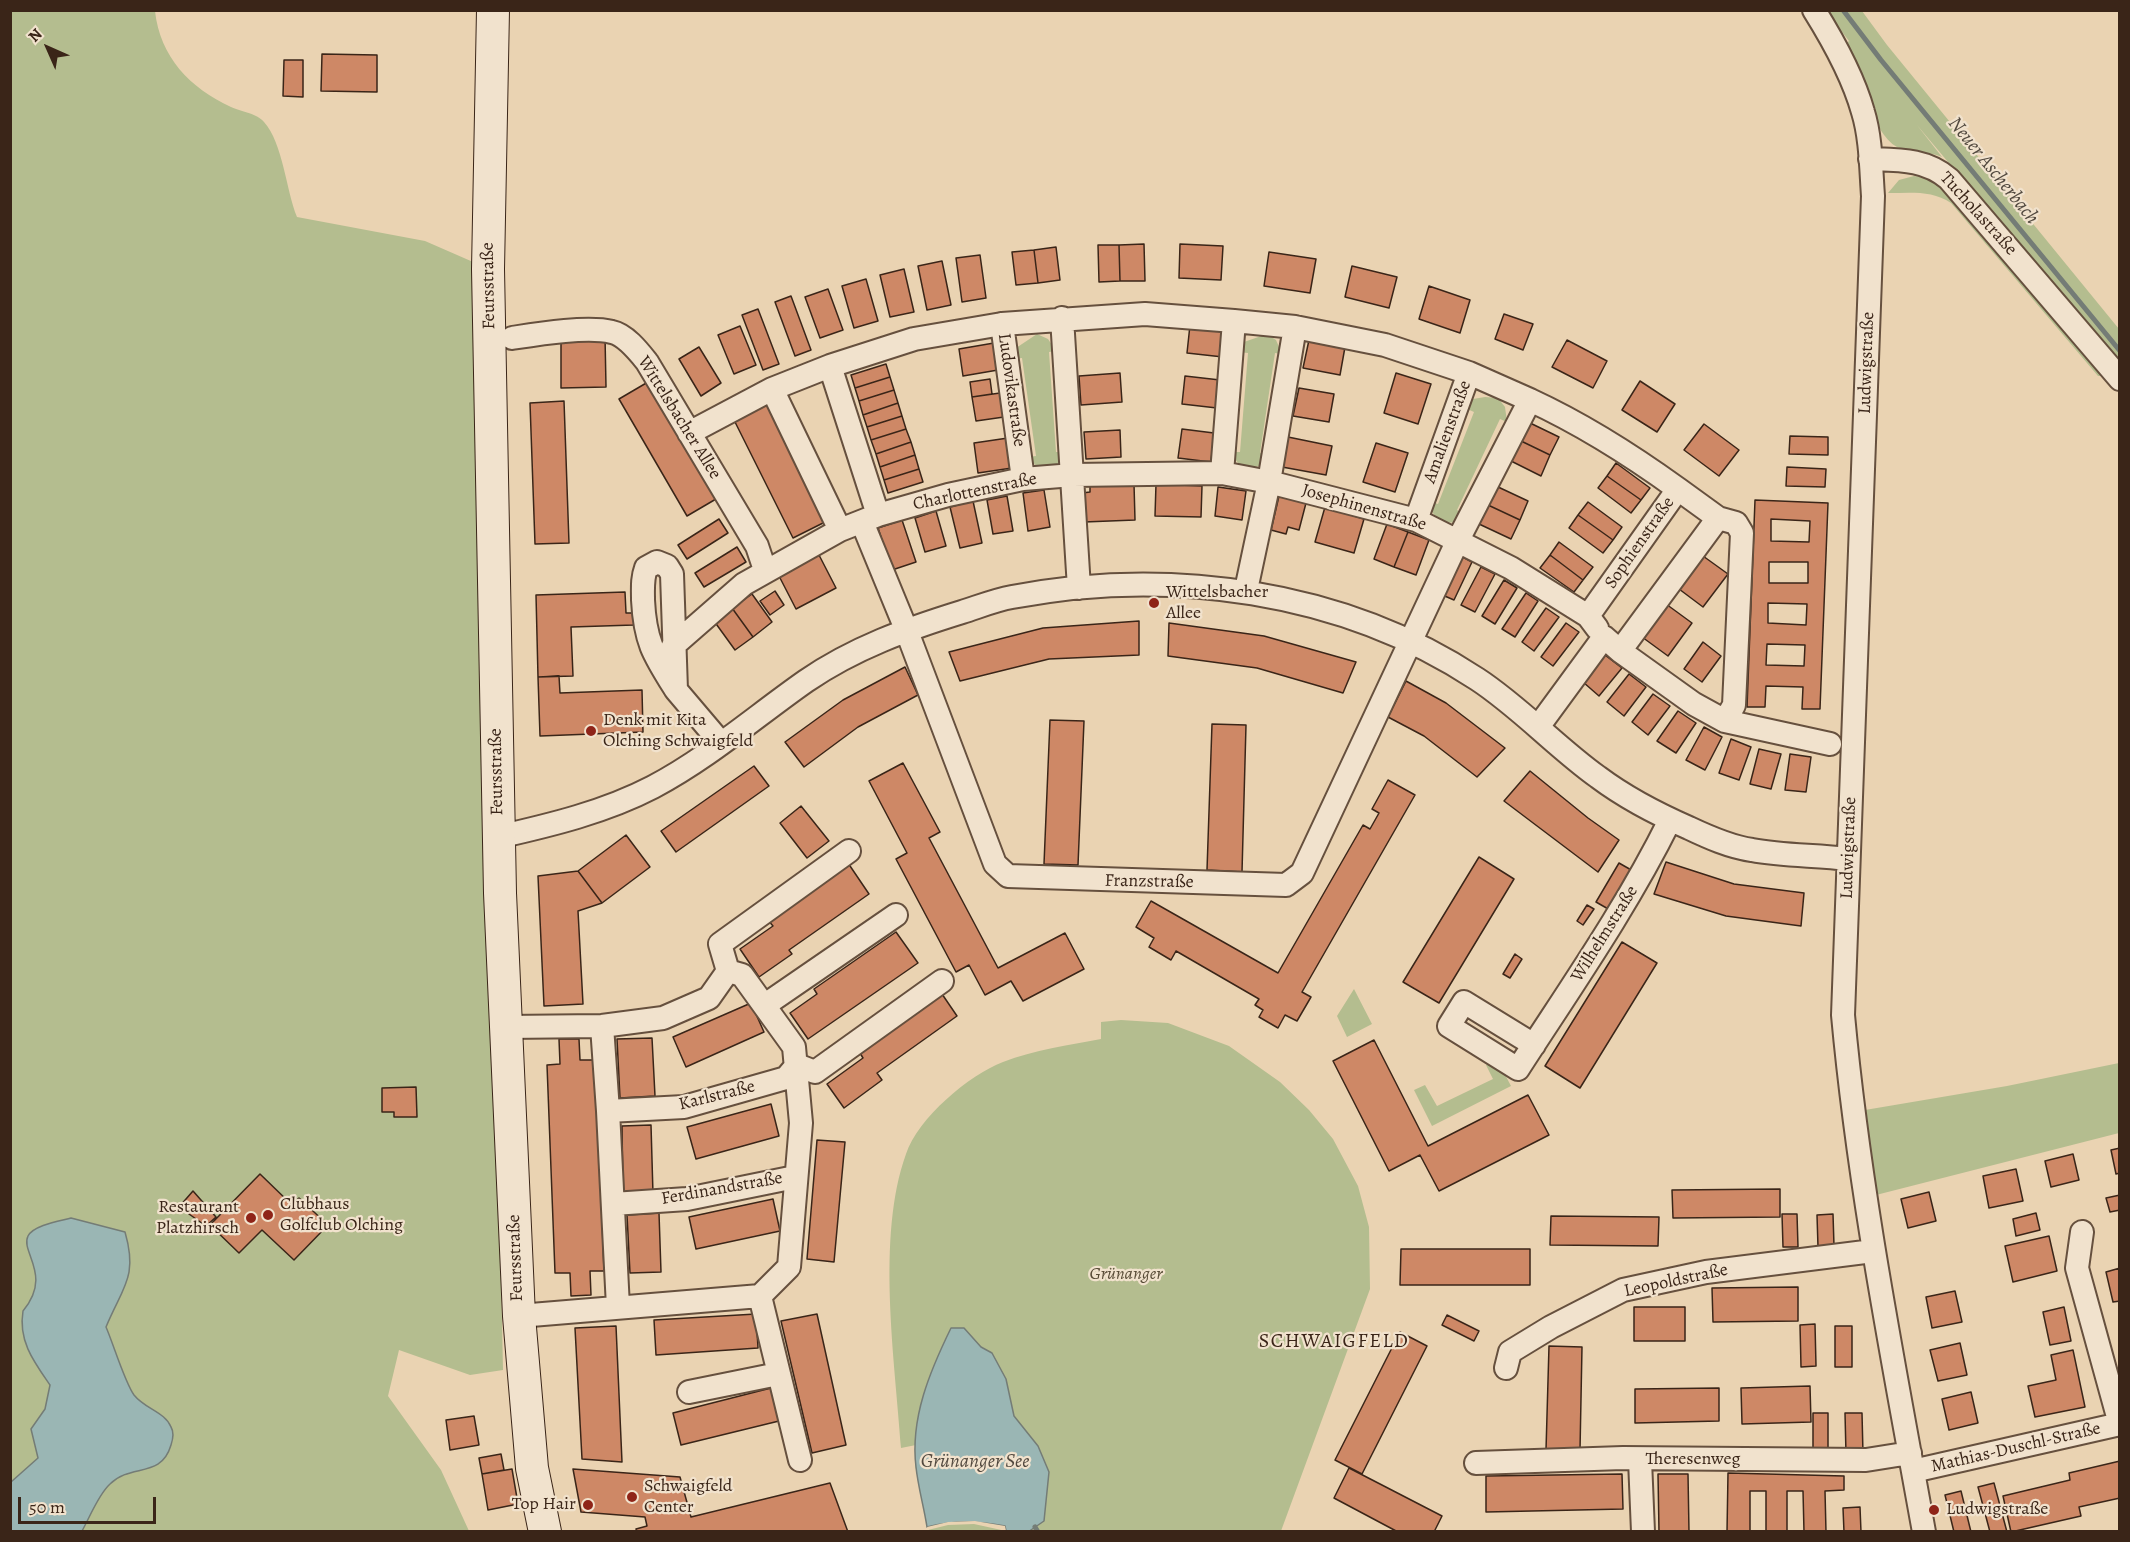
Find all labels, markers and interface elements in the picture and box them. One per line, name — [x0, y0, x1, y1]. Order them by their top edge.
north arrow — [18, 18, 78, 78]
text: N — [23, 23, 47, 47]
water label: Neuer Ascherbach — [1942, 112, 2044, 230]
street label: Tucholastraße — [1935, 168, 2021, 260]
street label: Feursstraße — [477, 242, 501, 330]
street label: Ludwigstraße — [1854, 312, 1880, 414]
street label: Ludovikastraße — [992, 332, 1030, 448]
street label: Wittelsbacher Allee — [632, 352, 726, 484]
street label: Amalienstraße — [1419, 378, 1477, 486]
street label: Charlottenstraße — [911, 468, 1039, 516]
street label: Josephinenstraße — [1299, 480, 1429, 536]
street label: Sophienstraße — [1600, 493, 1680, 593]
place label: Wittelsbacher Allee — [1166, 582, 1268, 624]
marker: Wittelsbacher Allee — [1147, 596, 1161, 610]
place label: Denk mit Kita Olching Schwaigfeld — [603, 710, 753, 752]
marker: Denk mit Kita Olching Schwaigfeld — [584, 724, 598, 738]
street label: Feursstraße — [485, 728, 509, 816]
street label: Ludwigstraße — [1836, 797, 1862, 899]
street label: Franzstraße — [1104, 870, 1194, 894]
street label: Wilhelmstraße — [1567, 882, 1643, 986]
street label: Karlstraße — [677, 1076, 757, 1116]
street label: Ferdinandstraße — [660, 1168, 784, 1210]
place label: Clubhaus Golfclub Olching — [280, 1194, 403, 1236]
place label: Restaurant Platzhirsch — [156, 1197, 239, 1240]
marker: Clubhaus Golfclub Olching — [261, 1208, 275, 1222]
marker: Restaurant Platzhirsch — [244, 1211, 258, 1225]
street label: Feursstraße — [504, 1214, 528, 1302]
street label: Leopoldstraße — [1622, 1259, 1730, 1303]
park label: Grünanger — [1089, 1264, 1163, 1286]
district label: SCHWAIGFELD — [1259, 1330, 1409, 1354]
street label: Mathias-Duschl-Straße — [1929, 1418, 2103, 1478]
street label: Theresenweg — [1646, 1449, 1740, 1471]
water label: Grünanger See — [921, 1450, 1029, 1474]
place label: Schwaigfeld Center — [644, 1476, 733, 1518]
scale bar — [21, 1485, 159, 1523]
marker: Schwaigfeld Center — [625, 1490, 639, 1504]
place label: Top Hair — [512, 1494, 576, 1516]
text: 50 m — [29, 1495, 65, 1519]
marker: Top Hair — [581, 1498, 595, 1512]
place label: Ludwigstraße — [1946, 1499, 2048, 1521]
marker: Ludwigstraße — [1927, 1503, 1941, 1517]

